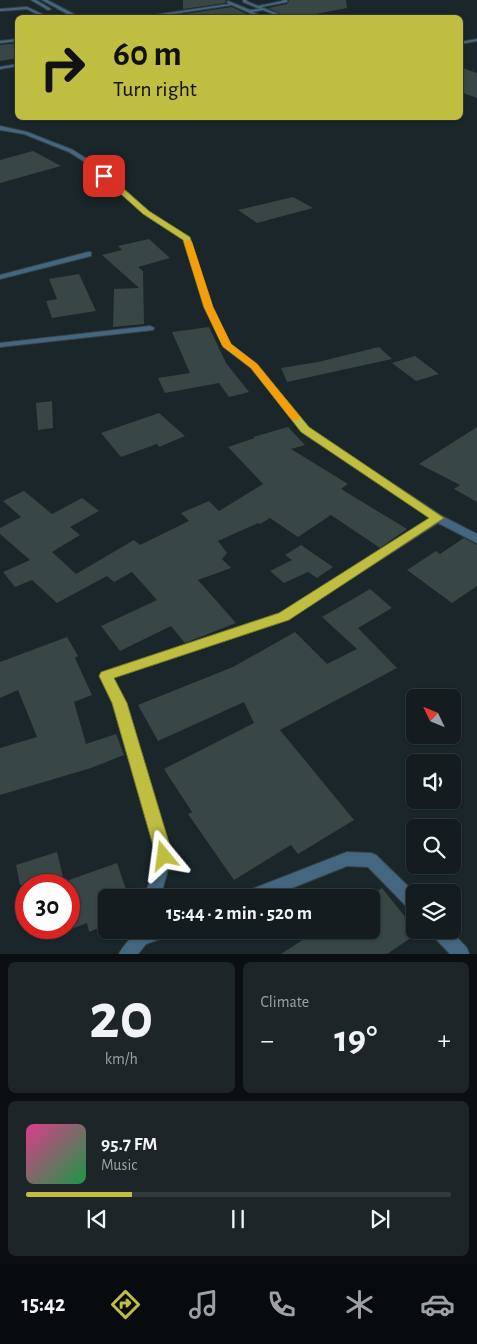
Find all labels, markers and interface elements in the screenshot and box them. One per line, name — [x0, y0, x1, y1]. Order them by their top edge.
icon: right — [30, 35, 95, 100]
text: 60 m — [113, 37, 182, 72]
text: Turn right — [113, 78, 197, 100]
pin — [83, 155, 125, 197]
icon: arrive — [90, 162, 118, 190]
north arrow — [406, 689, 461, 744]
map controls — [406, 689, 461, 939]
button: sound — [406, 754, 461, 809]
button: search — [406, 819, 461, 874]
position arrow — [137, 829, 189, 881]
speed limit sign: 30 — [15, 874, 80, 939]
button: layers — [406, 884, 461, 939]
text: 15:44 · 2 min · 520 m — [166, 904, 312, 923]
text: 20 — [89, 985, 153, 1050]
text: Climate — [261, 994, 309, 1010]
text: 19° — [334, 1021, 377, 1059]
text: − — [261, 1027, 274, 1055]
text: + — [438, 1027, 451, 1055]
text: km/h — [105, 1051, 138, 1067]
text: 95.7 FM — [101, 1135, 157, 1154]
text: Music — [101, 1157, 137, 1173]
icon: previous — [83, 1205, 111, 1233]
icon: pause — [224, 1205, 252, 1233]
icon: next — [366, 1205, 394, 1233]
icon: directions — [108, 1287, 143, 1322]
icon: music — [186, 1287, 221, 1322]
icon: phone — [264, 1287, 299, 1322]
icon: climate — [342, 1287, 377, 1322]
icon: car — [420, 1287, 455, 1322]
text: 15:42 — [22, 1293, 65, 1315]

